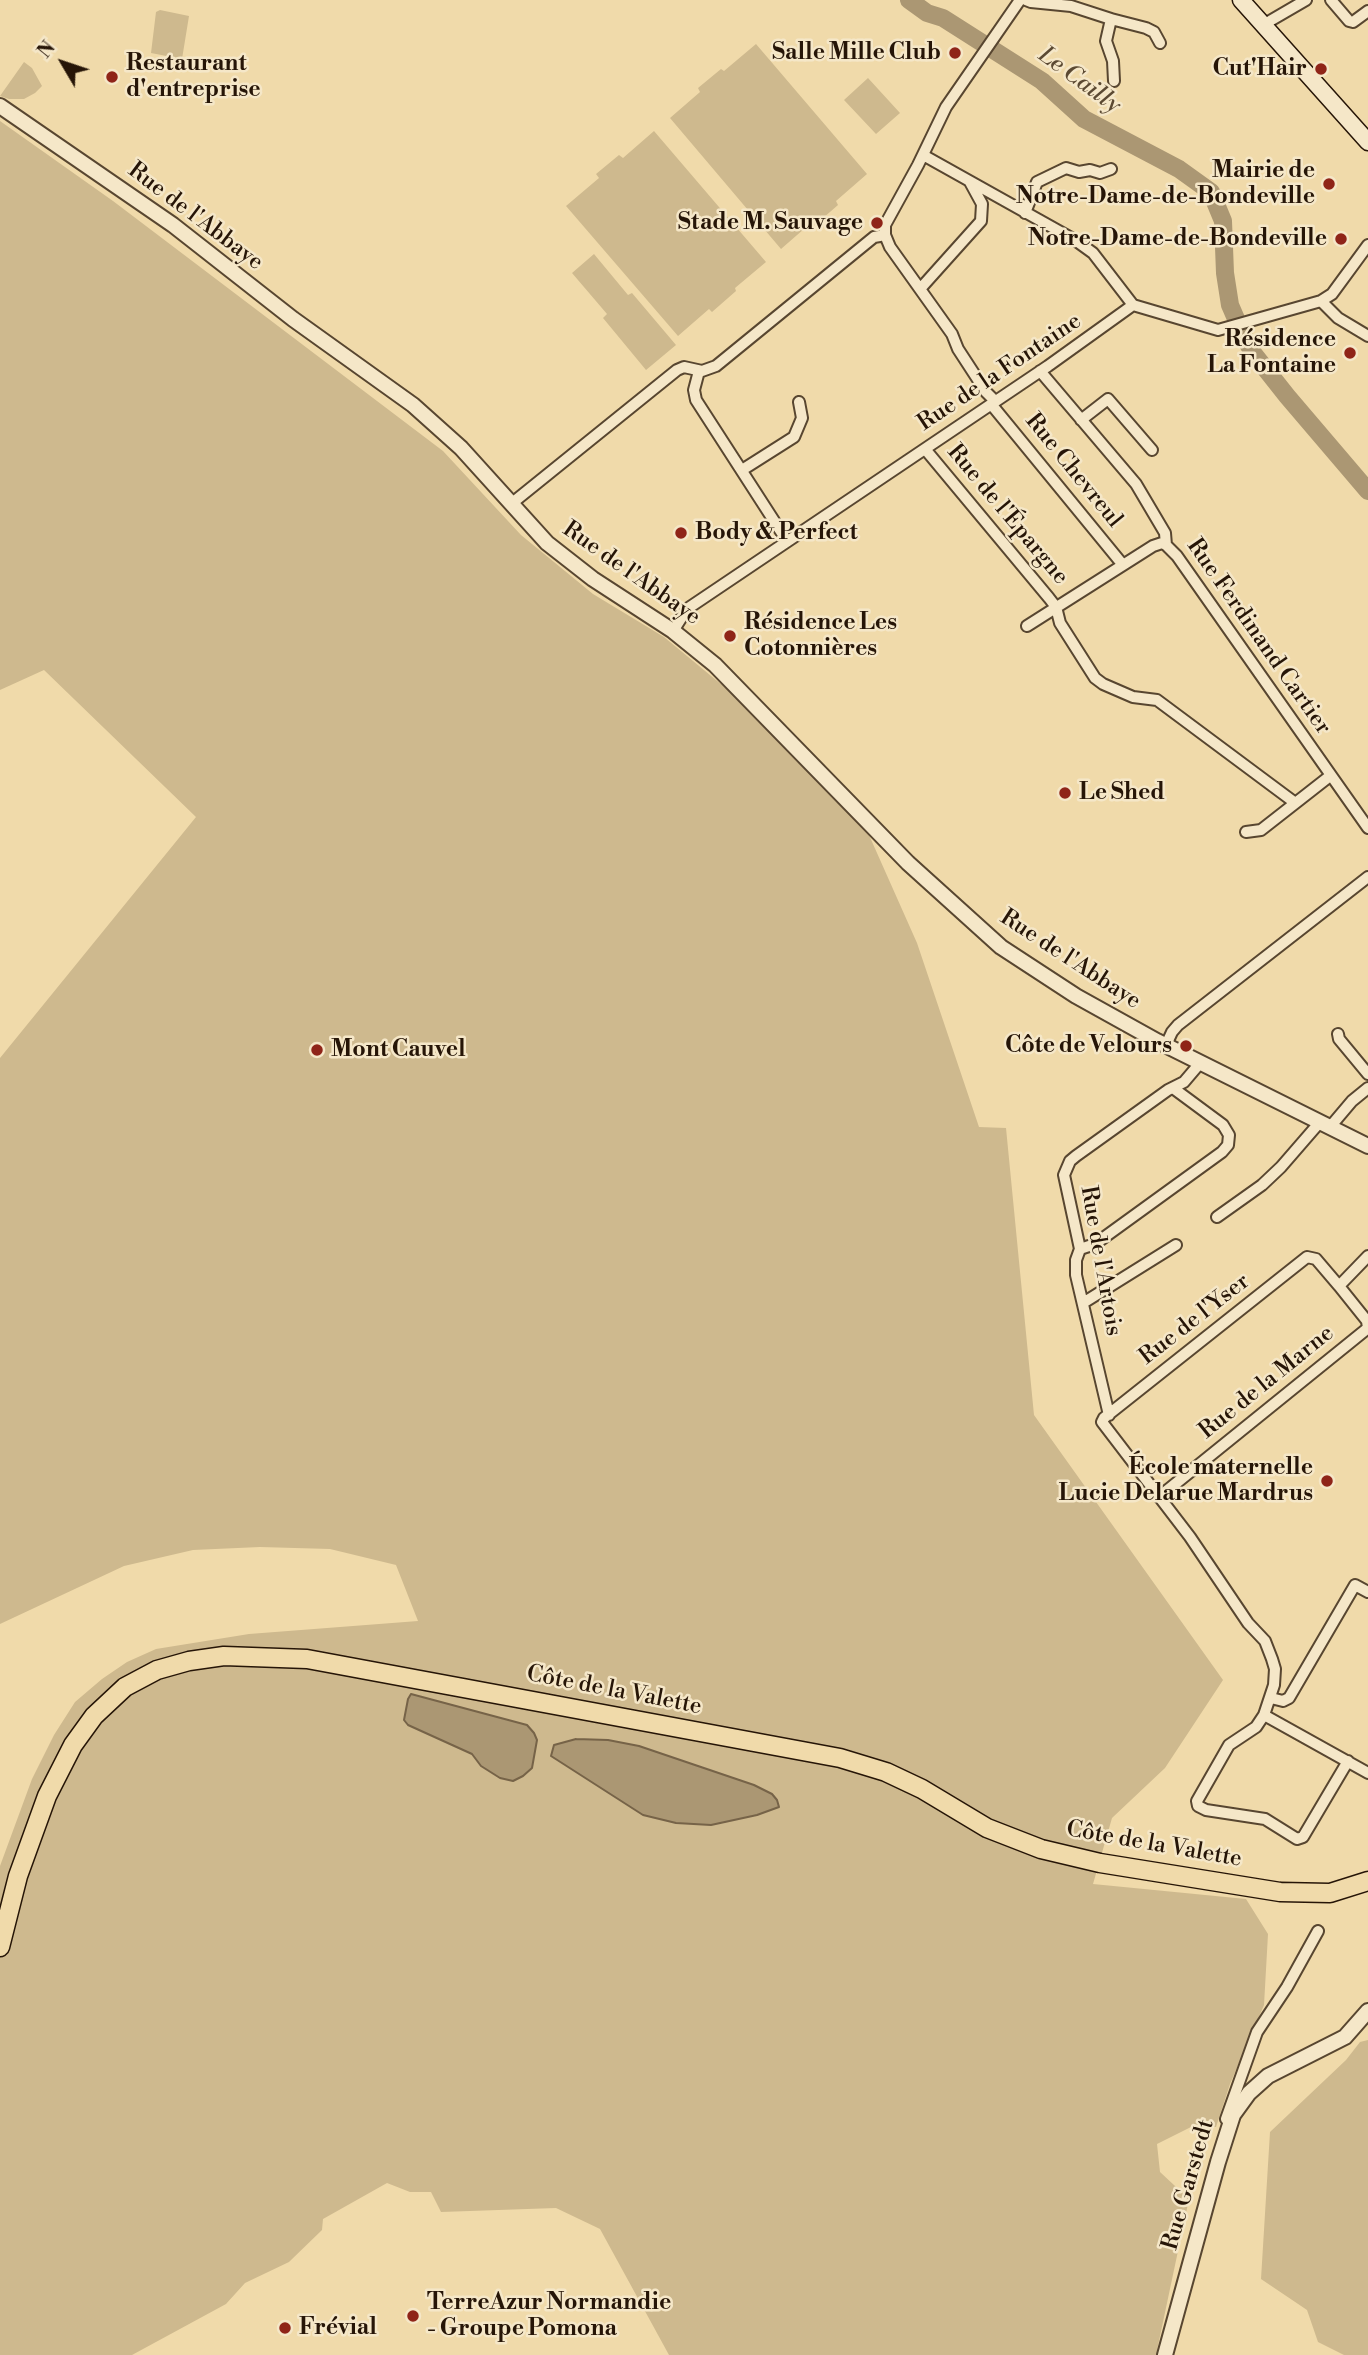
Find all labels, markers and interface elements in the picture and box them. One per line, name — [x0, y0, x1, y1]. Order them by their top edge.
north arrow — [28, 28, 98, 98]
text: N — [33, 36, 61, 63]
place label: Salle Mille Club — [772, 39, 941, 67]
water label: Le Cailly — [1032, 41, 1126, 121]
marker: Salle Mille Club — [947, 45, 963, 61]
place label: Restaurant d'entreprise — [126, 50, 261, 104]
place label: Cut'Hair — [1212, 55, 1307, 83]
marker: Cut'Hair — [1313, 61, 1329, 77]
marker: Restaurant d'entreprise — [104, 69, 120, 85]
street label: Rue de l'Abbaye — [122, 157, 268, 277]
place label: Mairie de Notre-Dame-de-Bondeville — [1016, 157, 1315, 211]
marker: Mairie de Notre-Dame-de-Bondeville — [1321, 176, 1337, 192]
place label: Stade M. Sauvage — [678, 209, 863, 237]
marker: Stade M. Sauvage — [869, 215, 885, 231]
place label: Notre-Dame-de-Bondeville — [1028, 225, 1327, 253]
marker: Notre-Dame-de-Bondeville — [1333, 231, 1349, 247]
street label: Rue de la Fontaine — [913, 308, 1087, 438]
place label: Résidence La Fontaine — [1207, 326, 1336, 380]
marker: Résidence La Fontaine — [1342, 345, 1358, 361]
street label: Rue Chevreul — [1018, 408, 1128, 534]
street label: Rue de l'Épargne — [940, 439, 1074, 591]
street label: Rue de l'Abbaye — [557, 516, 705, 632]
place label: Body & Perfect — [695, 519, 858, 547]
marker: Body & Perfect — [673, 525, 689, 541]
street label: Rue Ferdinand Cartier — [1180, 534, 1336, 740]
place label: Résidence Les Cotonnières — [744, 609, 897, 663]
marker: Résidence Les Cotonnières — [722, 628, 738, 644]
place label: Le Shed — [1079, 779, 1165, 807]
marker: Le Shed — [1057, 785, 1073, 801]
street label: Rue de l'Abbaye — [994, 904, 1146, 1016]
place label: Côte de Velours — [1005, 1032, 1172, 1060]
place label: Mont Cauvel — [331, 1036, 466, 1064]
marker: Côte de Velours — [1178, 1038, 1194, 1054]
marker: Mont Cauvel — [309, 1042, 325, 1058]
street label: Rue de l'Artois — [1073, 1184, 1127, 1338]
street label: Rue de l'Yser — [1134, 1268, 1256, 1372]
street label: Rue de la Marne — [1194, 1320, 1340, 1446]
place label: École maternelle Lucie Delarue Mardrus — [1059, 1454, 1313, 1508]
marker: École maternelle Lucie Delarue Mardrus — [1319, 1473, 1335, 1489]
street label: Côte de la Valette — [524, 1660, 704, 1722]
street label: Côte de la Valette — [1064, 1816, 1244, 1874]
street label: Rue Garstedt — [1157, 2116, 1221, 2254]
place label: TerreAzur Normandie - Groupe Pomona — [427, 2289, 671, 2343]
marker: TerreAzur Normandie - Groupe Pomona — [405, 2308, 421, 2324]
place label: Frévial — [299, 2314, 377, 2342]
marker: Frévial — [277, 2320, 293, 2336]

